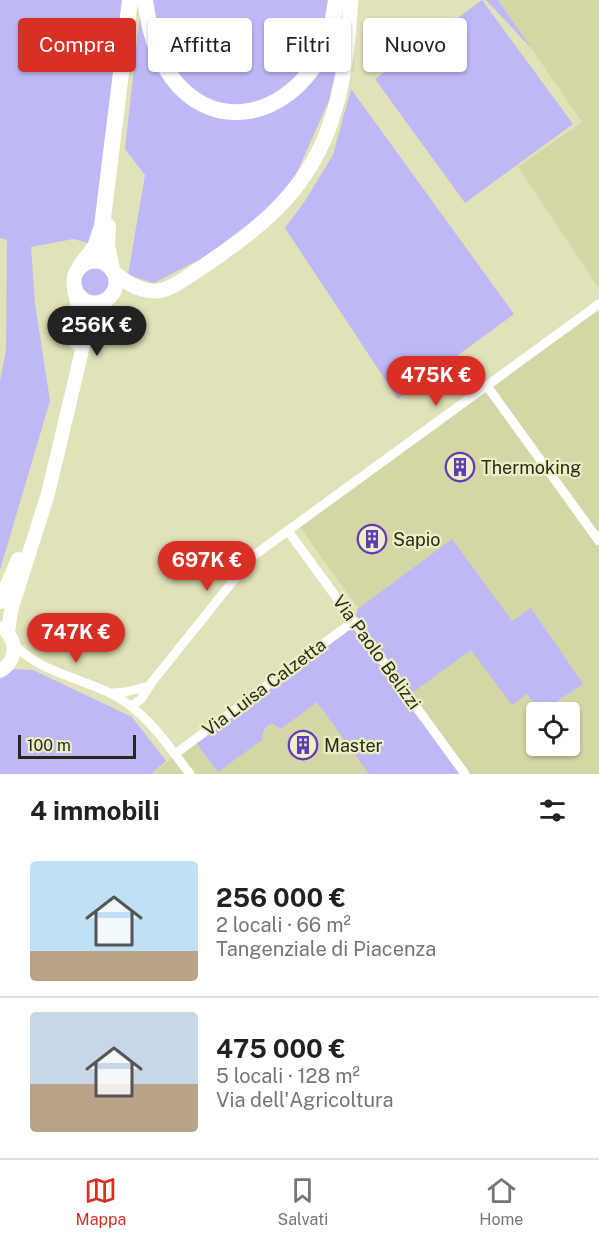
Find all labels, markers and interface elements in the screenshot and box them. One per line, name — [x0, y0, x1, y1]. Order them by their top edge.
chip: Compra — [18, 18, 136, 72]
chip: Affitta — [148, 18, 252, 72]
chip: Filtri — [264, 18, 351, 72]
chip: Nuovo — [363, 18, 467, 72]
pin: 256K € — [48, 306, 146, 357]
text: 256K € — [61, 313, 133, 337]
pin: 475K € — [387, 356, 485, 407]
text: 475K € — [400, 363, 472, 387]
building icon: Thermoking — [444, 451, 476, 483]
place label: Thermoking — [481, 457, 581, 478]
building icon: Sapio — [356, 523, 388, 555]
place label: Sapio — [393, 529, 440, 550]
pin: 697K € — [158, 541, 256, 592]
text: 697K € — [172, 548, 242, 572]
street label: Via Paolo Belizzi — [329, 591, 425, 713]
pin: 747K € — [27, 613, 125, 664]
text: 747K € — [41, 620, 111, 644]
street label: Via Luisa Calzetta — [198, 634, 330, 740]
map controls — [526, 702, 580, 756]
button: locate — [526, 702, 580, 756]
building icon: Master — [287, 729, 319, 761]
scale bar — [18, 732, 136, 760]
place label: Master — [324, 735, 383, 756]
text: 100 m — [27, 736, 71, 755]
icon: filters — [536, 794, 569, 827]
text: 4 immobili — [30, 795, 160, 826]
text: 256 000 € — [216, 882, 346, 913]
icon: home — [78, 885, 150, 957]
text: 2 locali · 66 m² — [216, 913, 351, 937]
text: Tangenziale di Piacenza — [216, 937, 436, 961]
text: 475 000 € — [216, 1033, 346, 1064]
icon: home — [78, 1036, 150, 1108]
text: 5 locali · 128 m² — [216, 1064, 360, 1088]
text: Via dell'Agricoltura — [216, 1088, 394, 1112]
tab: Mappa — [76, 1174, 126, 1229]
tab: Salvati — [278, 1174, 328, 1229]
tab: Home — [479, 1174, 523, 1229]

